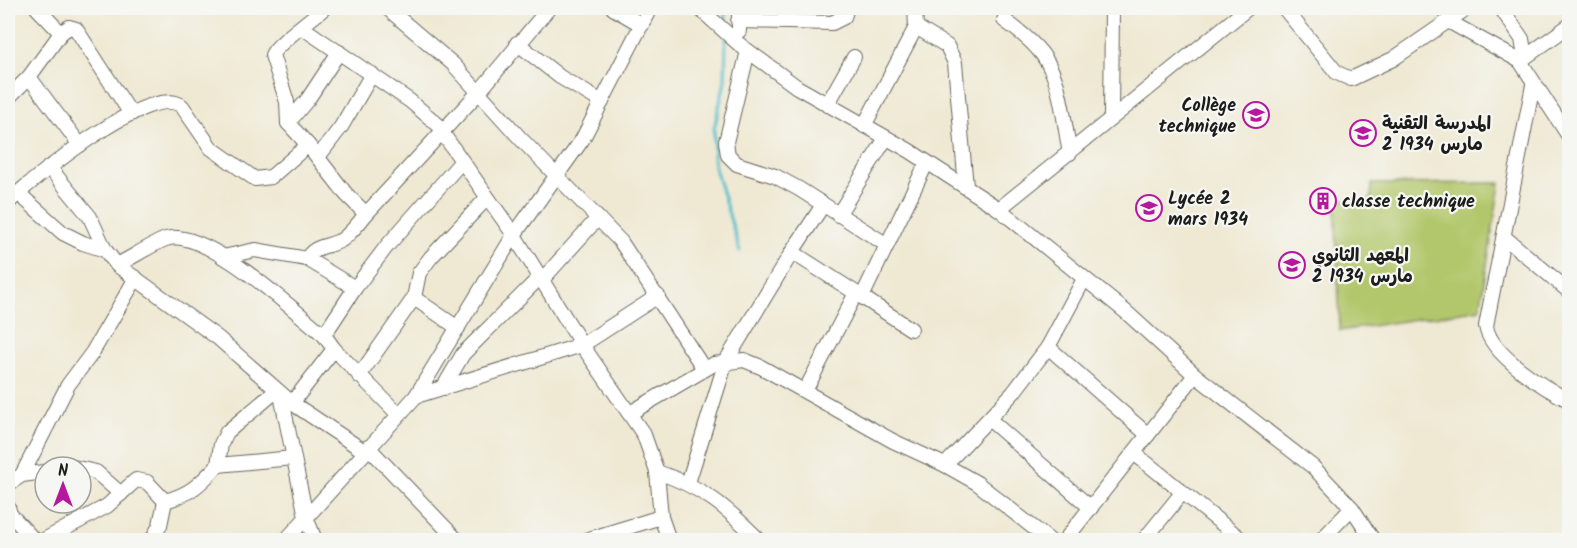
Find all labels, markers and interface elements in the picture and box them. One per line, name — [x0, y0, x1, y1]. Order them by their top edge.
place label: Collège technique — [1159, 92, 1236, 142]
school or university icon: Collège technique — [1241, 100, 1271, 130]
place label: المدرسة التقنية 2 مارس 1934 — [1382, 110, 1491, 160]
school or university icon: المدرسة التقنية 2 مارس 1934 — [1348, 118, 1378, 148]
place label: Lycée 2 mars 1934 — [1168, 185, 1248, 235]
building icon: classe technique — [1308, 186, 1338, 216]
place label: classe technique — [1342, 188, 1475, 217]
school or university icon: Lycée 2 mars 1934 — [1134, 193, 1164, 223]
place label: المعهد الثانوي 2 مارس 1934 — [1312, 242, 1413, 292]
school or university icon: المعهد الثانوي 2 مارس 1934 — [1277, 250, 1307, 280]
north arrow — [33, 455, 93, 515]
text: N — [58, 459, 68, 484]

